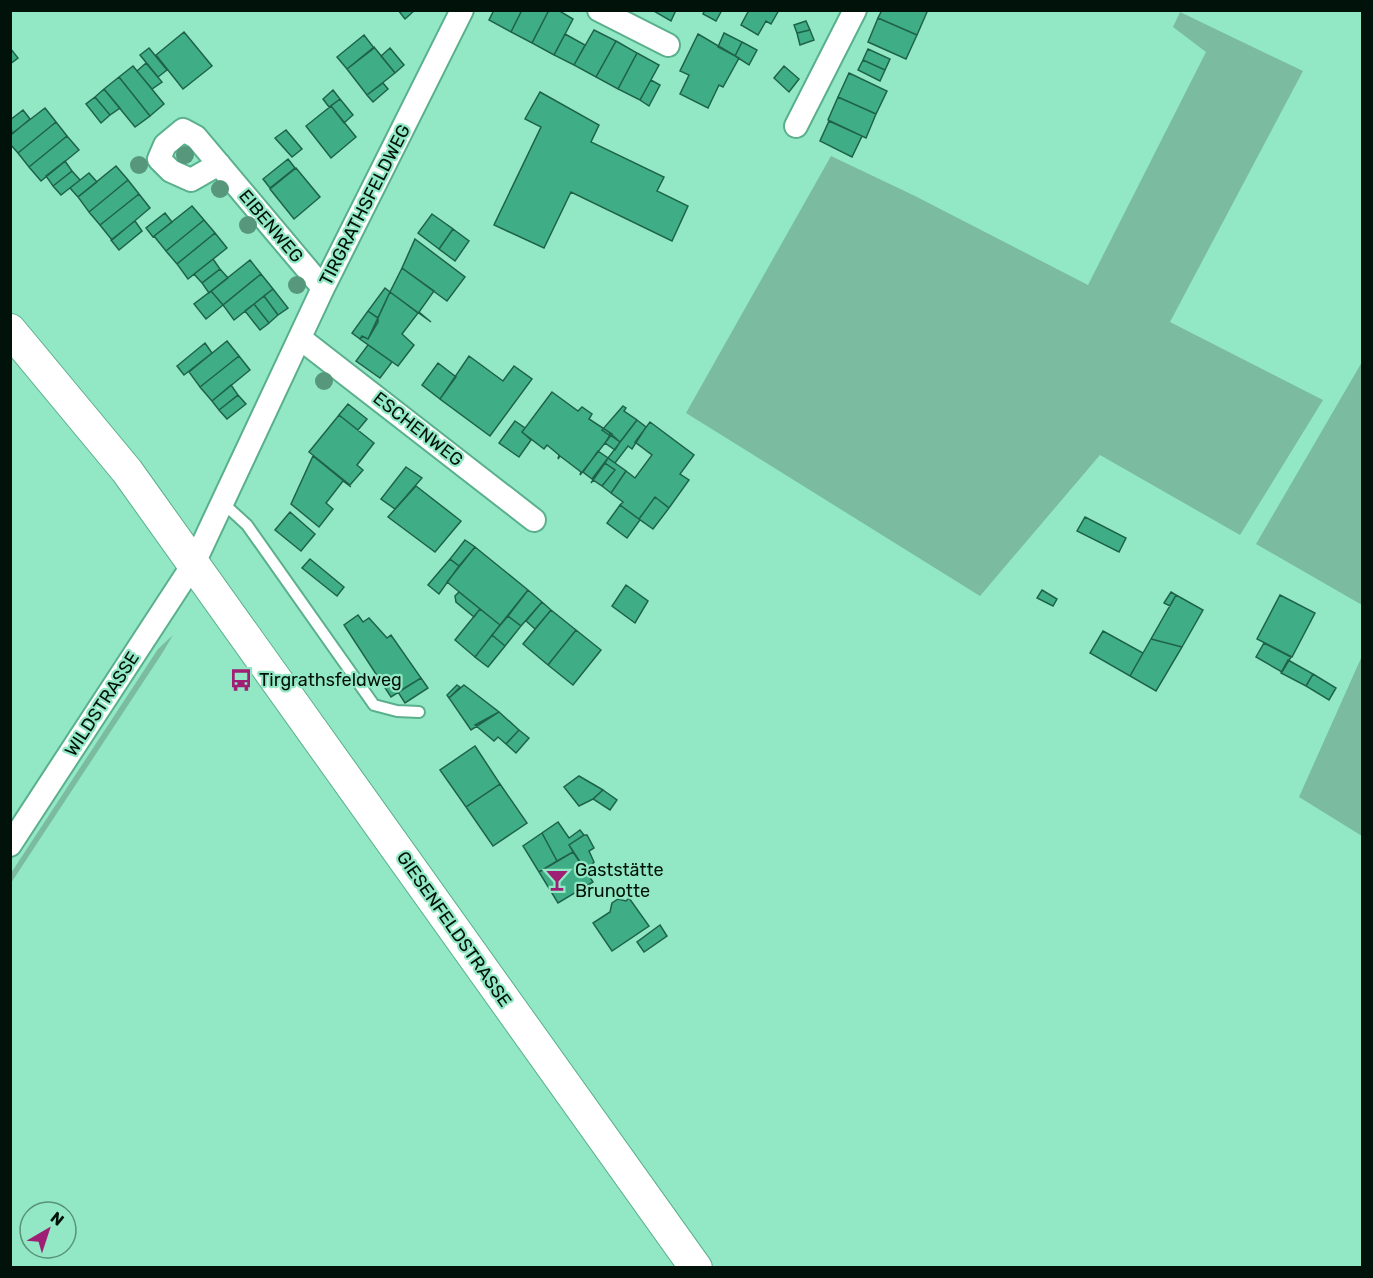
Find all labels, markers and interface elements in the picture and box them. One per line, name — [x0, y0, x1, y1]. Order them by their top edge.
street label: TIRGRATHSFELDWEG — [315, 121, 415, 289]
street label: EIBENWEG — [234, 185, 308, 267]
street label: ESCHENWEG — [369, 387, 467, 471]
street label: WILDSTRASSE — [60, 648, 144, 760]
bus stop icon: Tirgrathsfeldweg — [228, 667, 254, 693]
place label: Tirgrathsfeldweg — [259, 669, 402, 691]
street label: GIESENFELDSTRASSE — [392, 847, 516, 1011]
place label: Gaststätte Brunotte — [575, 859, 664, 902]
bar icon: Gaststätte Brunotte — [544, 867, 570, 893]
north arrow — [18, 1200, 78, 1260]
text: N — [47, 1208, 68, 1230]

